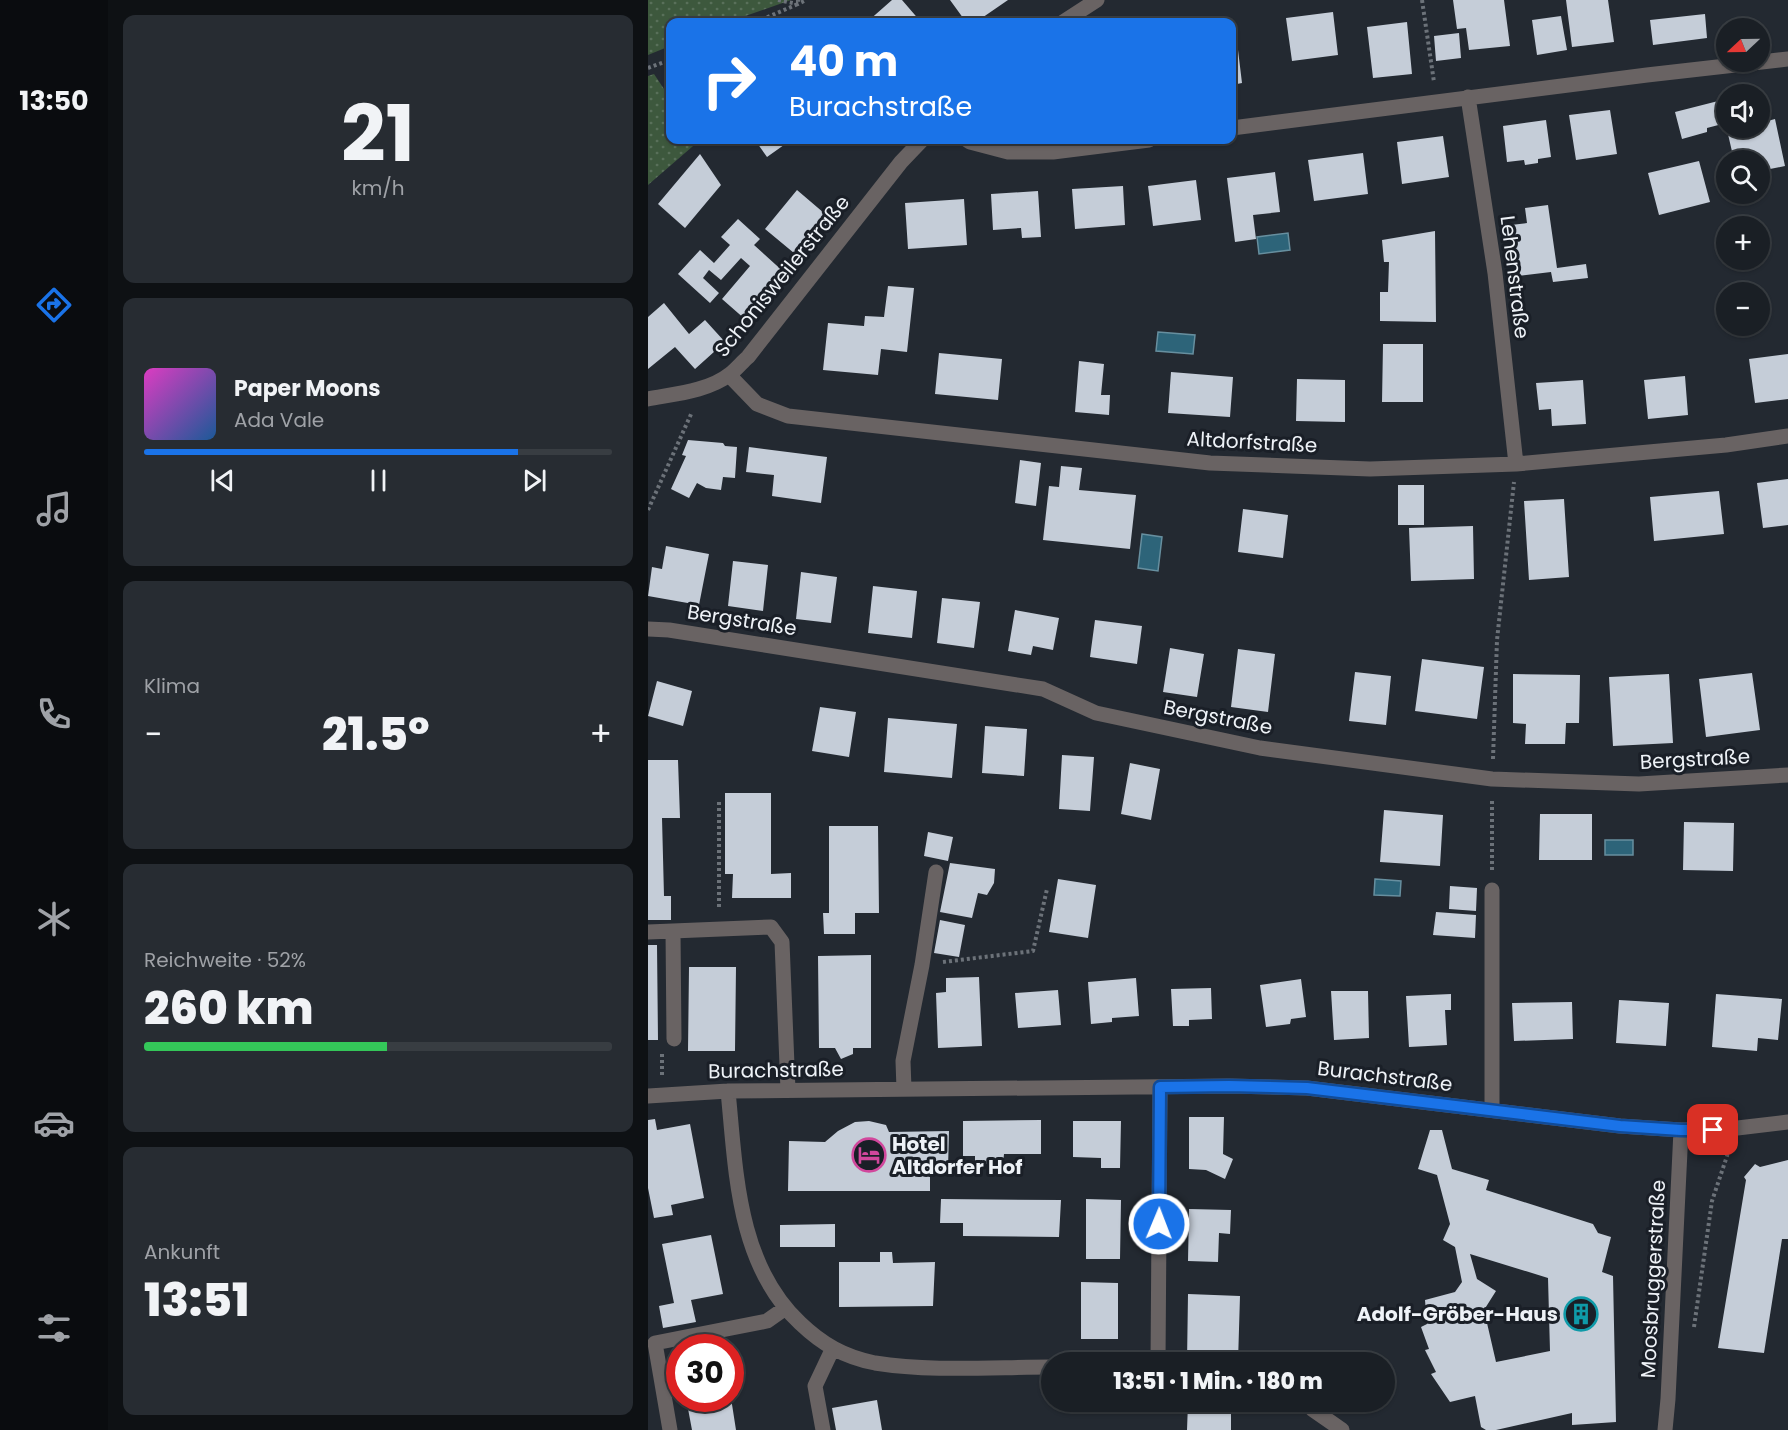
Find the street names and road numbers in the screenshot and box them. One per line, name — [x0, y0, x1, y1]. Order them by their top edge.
street label: Schonisweilerstraße — [708, 189, 856, 363]
street label: Lehenstraße — [1494, 214, 1536, 340]
street label: Altdorfstraße — [1186, 425, 1318, 459]
street label: Bergstraße — [685, 598, 799, 642]
street label: Bergstraße — [1161, 693, 1275, 741]
street label: Bergstraße — [1639, 742, 1751, 776]
street label: Burachstraße — [1316, 1054, 1454, 1098]
street label: Burachstraße — [708, 1055, 844, 1085]
street label: Moosbruggerstraße — [1634, 1179, 1672, 1379]

